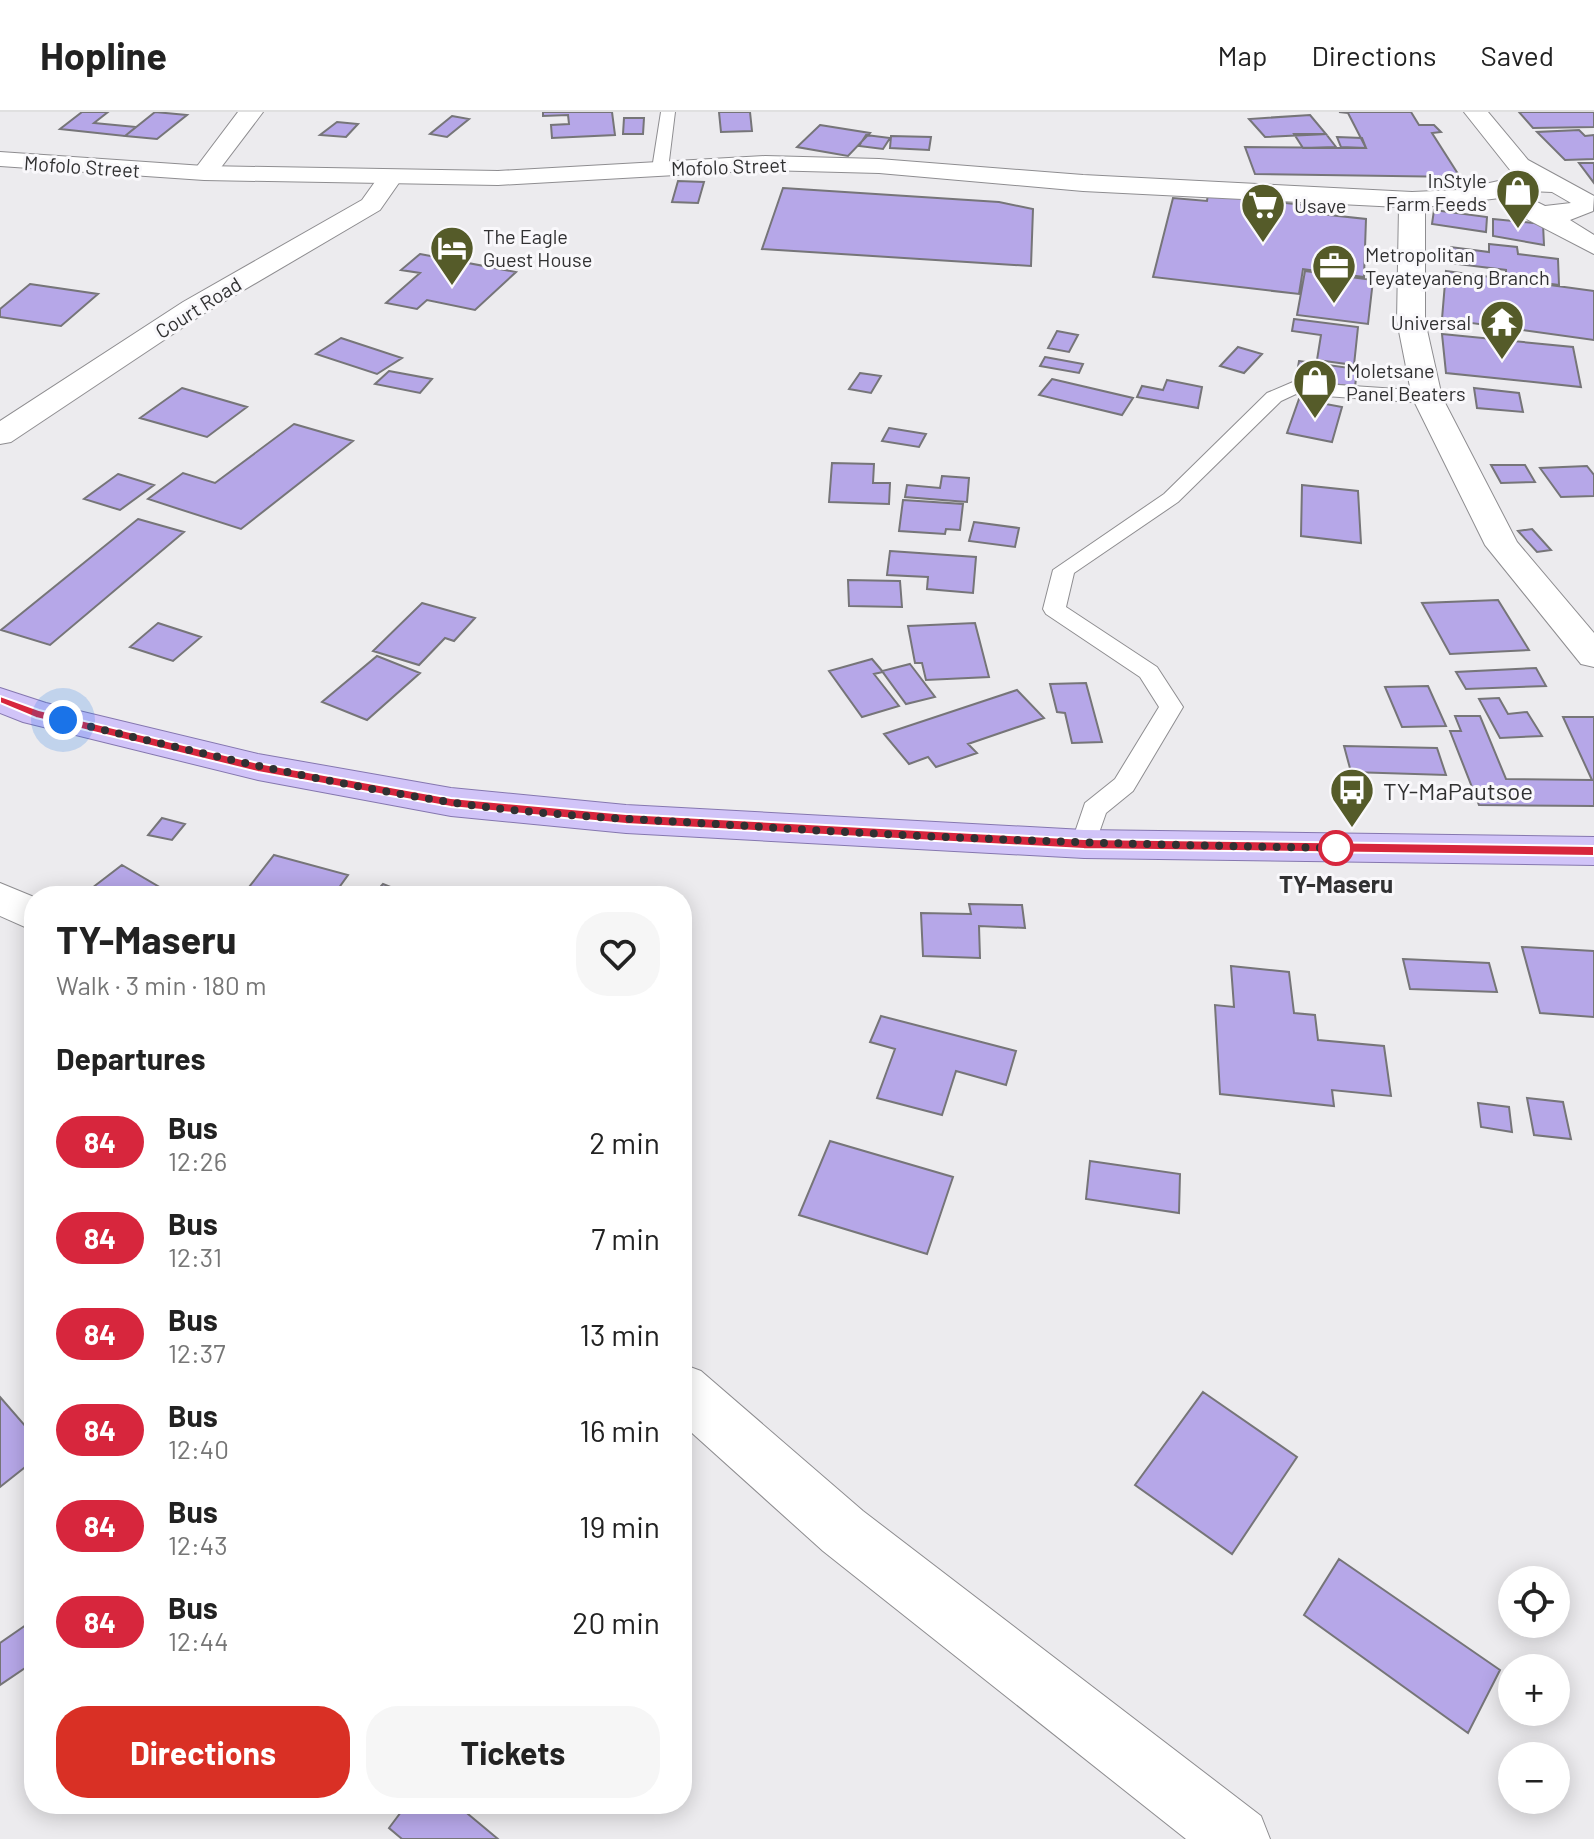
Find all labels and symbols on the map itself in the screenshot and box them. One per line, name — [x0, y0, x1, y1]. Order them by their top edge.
street label: Mofolo Street — [23, 150, 141, 182]
street label: Mofolo Street — [670, 152, 788, 180]
shop icon: InStyle Farm Feeds — [1494, 167, 1542, 230]
place label: InStyle Farm Feeds — [1386, 168, 1487, 215]
supermarket icon: Usave — [1239, 181, 1287, 244]
place label: Usave — [1294, 193, 1347, 217]
hotel icon: The Eagle Guest House — [428, 224, 476, 287]
place label: The Eagle Guest House — [483, 224, 592, 271]
office icon: Metropolitan Teyateyaneng Branch — [1310, 242, 1358, 305]
place label: Metropolitan Teyateyaneng Branch — [1365, 242, 1550, 289]
street label: Court Road — [151, 271, 245, 343]
temple icon: Universal — [1478, 298, 1526, 361]
place label: Universal — [1391, 310, 1471, 334]
shop icon: Moletsane Panel Beaters — [1291, 357, 1339, 420]
place label: Moletsane Panel Beaters — [1346, 358, 1466, 405]
your location — [43, 700, 83, 740]
bus stop icon: TY-MaPautsoe — [1328, 766, 1376, 829]
place label: TY-MaPautsoe — [1383, 776, 1533, 805]
marker: TY-Maseru — [1319, 831, 1353, 865]
place label: TY-Maseru — [1279, 869, 1393, 898]

